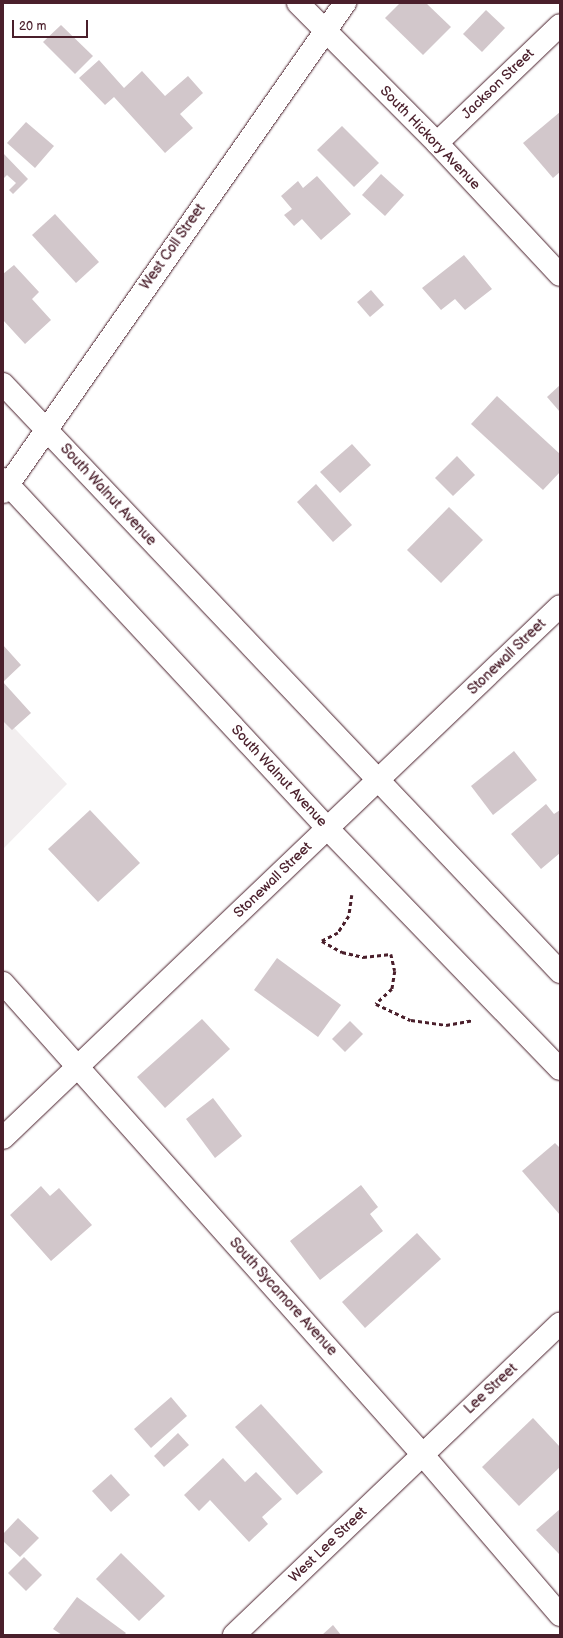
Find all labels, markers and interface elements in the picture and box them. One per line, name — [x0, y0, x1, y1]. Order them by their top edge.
scale bar — [14, 12, 90, 38]
text: 20 m — [19, 19, 46, 34]
street label: Jackson Street — [458, 45, 538, 123]
street label: South Hickory Avenue — [376, 82, 484, 194]
street label: West Coll Street — [137, 201, 209, 293]
street label: South Walnut Avenue — [56, 440, 160, 550]
street label: Stonewall Street — [464, 615, 550, 699]
street label: South Walnut Avenue — [227, 721, 331, 831]
street label: Stonewall Street — [230, 838, 316, 922]
street label: South Sycamore Avenue — [226, 1235, 340, 1359]
street label: Lee Street — [461, 1360, 521, 1418]
street label: West Lee Street — [286, 1504, 370, 1586]

